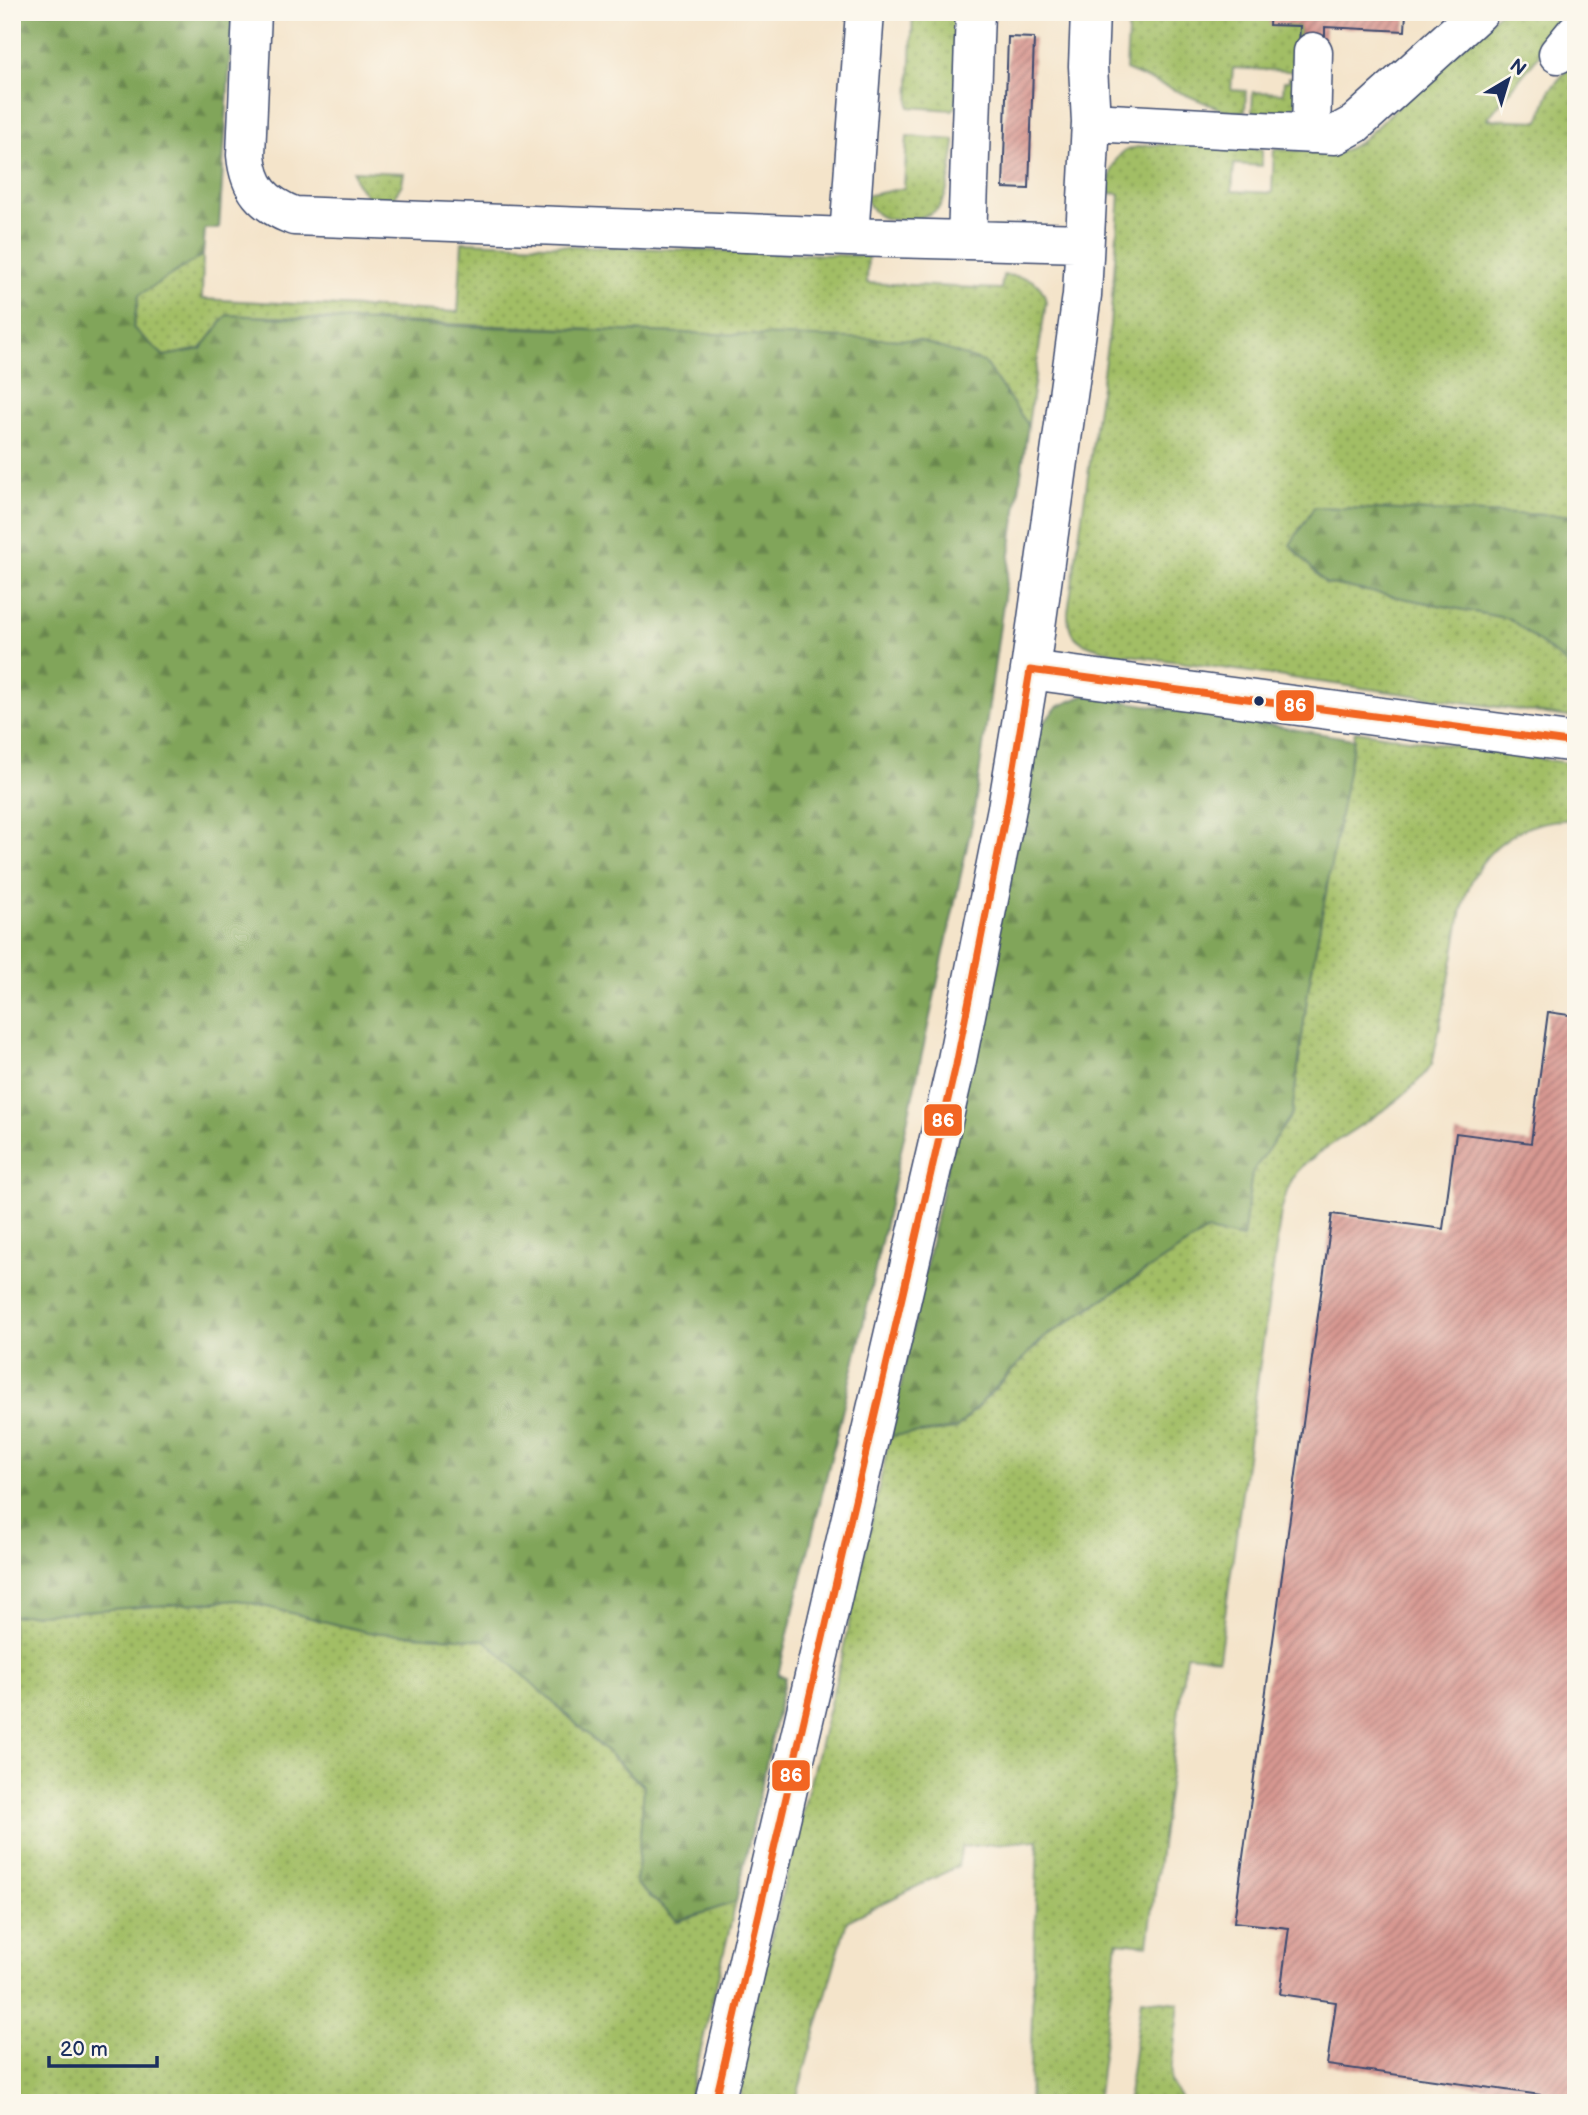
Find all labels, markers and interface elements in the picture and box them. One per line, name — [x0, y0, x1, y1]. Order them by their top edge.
north arrow — [1472, 46, 1542, 116]
text: N — [1505, 54, 1530, 81]
line badge: 86 — [1275, 689, 1315, 722]
unlabelled marker — [1252, 694, 1266, 708]
text: 86 — [1284, 695, 1306, 718]
line badge: 86 — [923, 1103, 963, 1137]
text: 86 — [932, 1110, 954, 1133]
line badge: 86 — [771, 1759, 811, 1792]
text: 86 — [780, 1765, 802, 1788]
scale bar — [49, 2024, 158, 2068]
text: 20 m — [60, 2037, 108, 2062]

